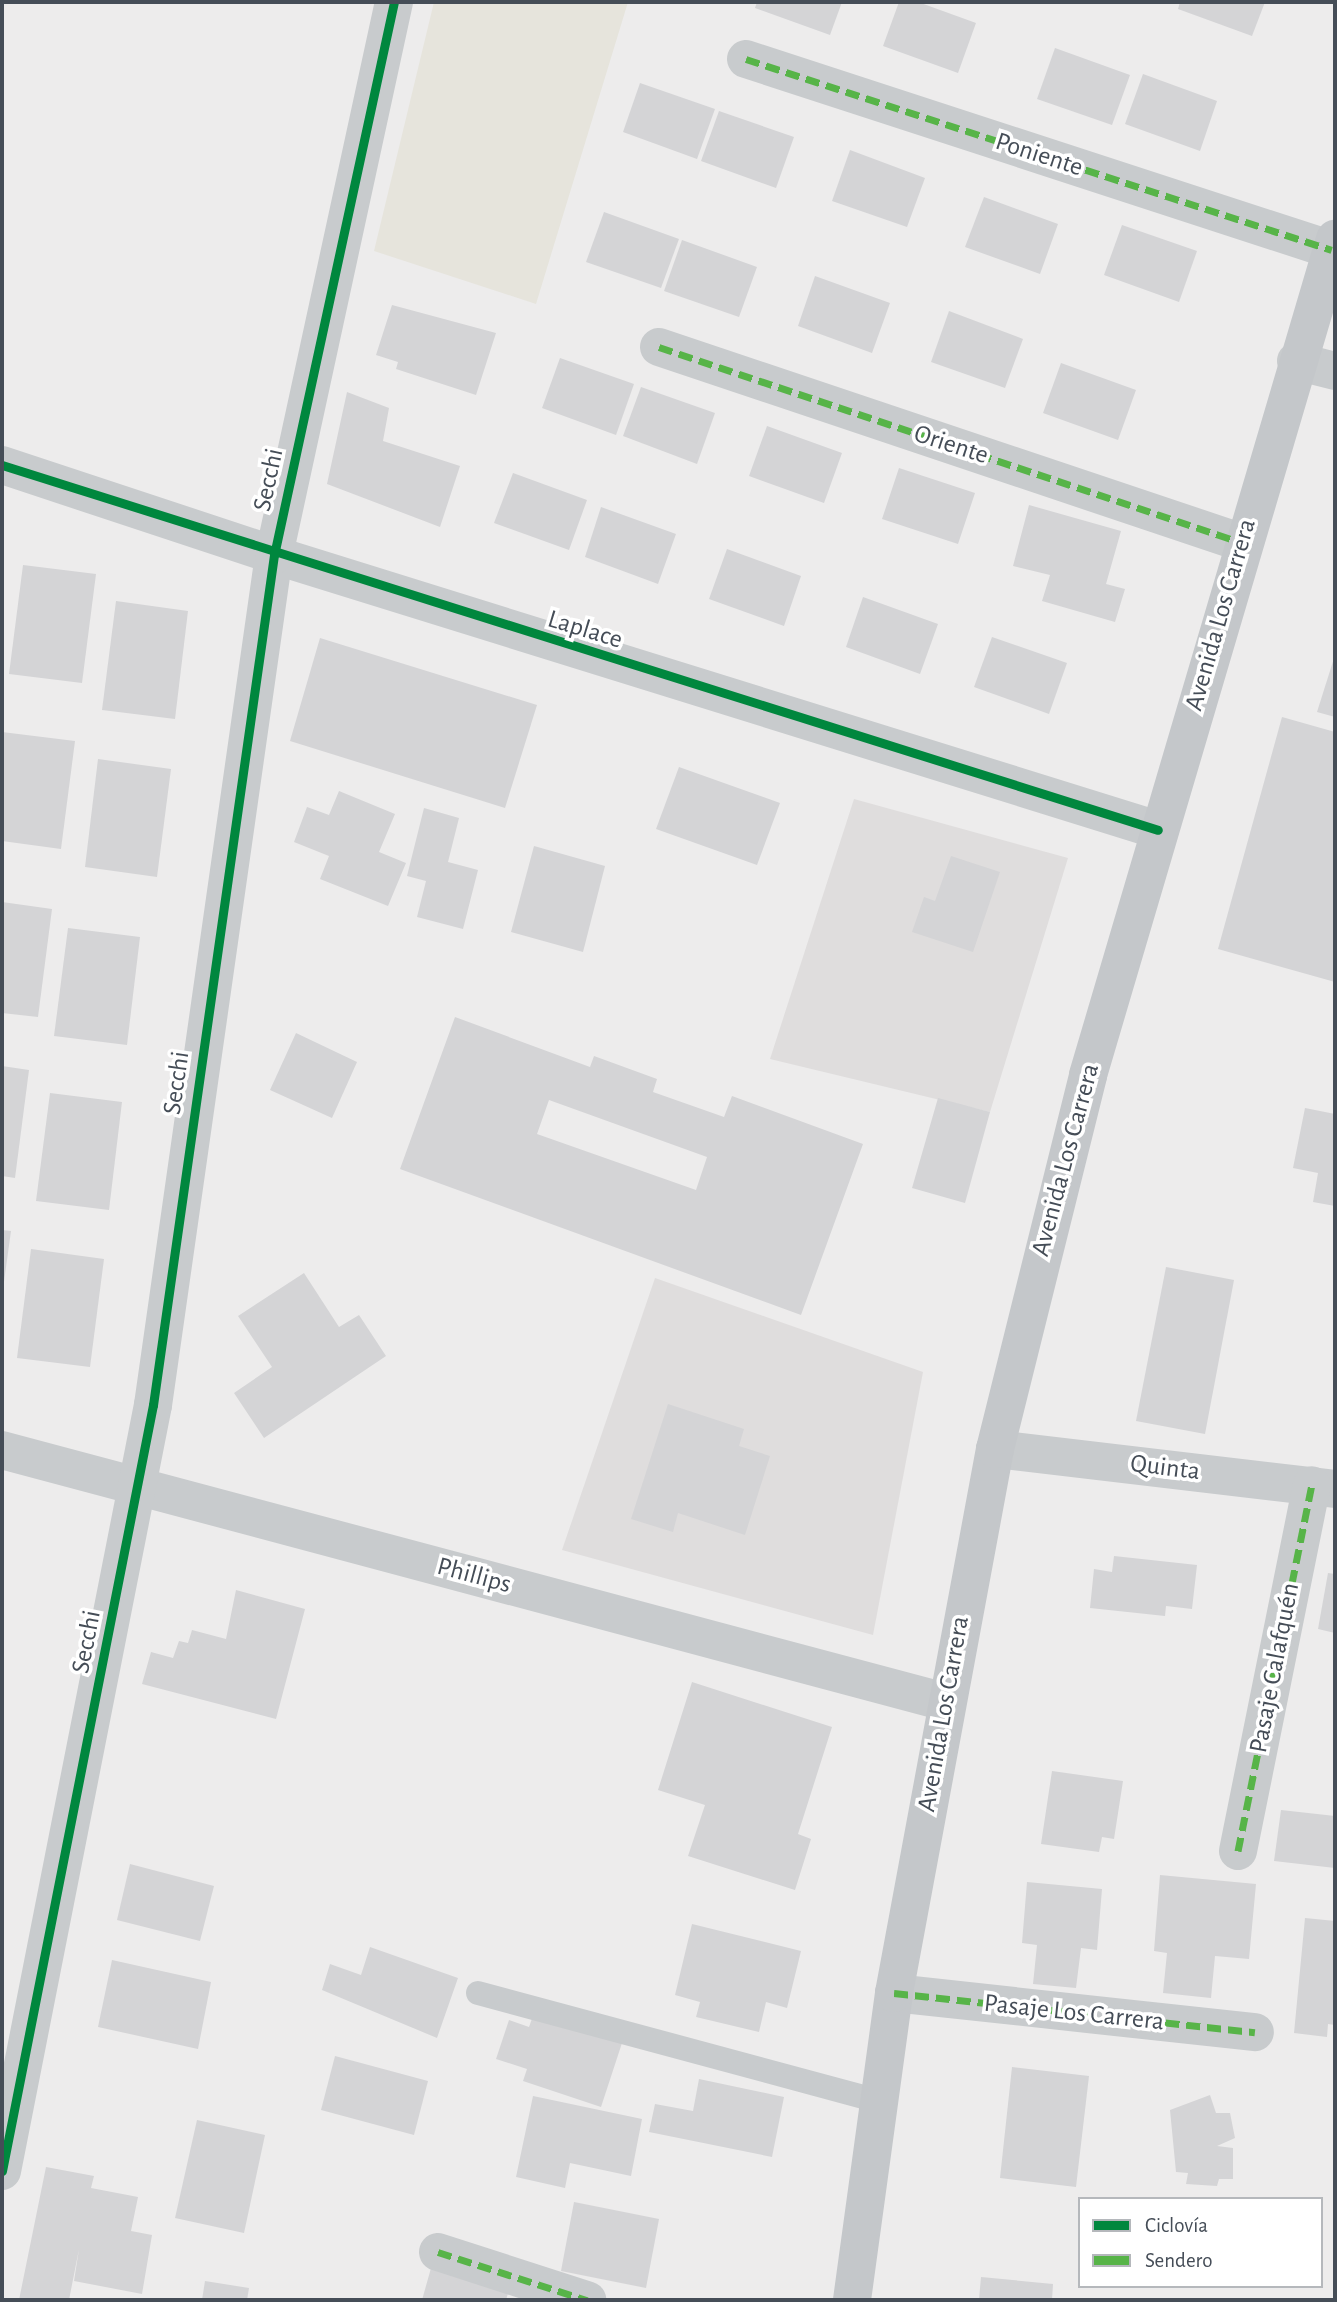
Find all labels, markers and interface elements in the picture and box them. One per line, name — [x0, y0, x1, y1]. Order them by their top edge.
street label: Poniente — [991, 126, 1087, 184]
street label: Oriente — [910, 418, 992, 472]
street label: Secchi — [247, 446, 291, 514]
street label: Avenida Los Carrera — [1179, 516, 1263, 714]
street label: Laplace — [544, 604, 626, 656]
street label: Secchi — [157, 1049, 197, 1117]
street label: Avenida Los Carrera — [1025, 1060, 1107, 1260]
street label: Quinta — [1128, 1448, 1202, 1488]
street label: Phillips — [434, 1551, 514, 1601]
street label: Pasaje Calafquén — [1243, 1580, 1307, 1756]
street label: Secchi — [66, 1608, 108, 1676]
street label: Avenida Los Carrera — [911, 1614, 977, 1814]
street label: Pasaje Los Carrera — [982, 1988, 1166, 2038]
legend — [1078, 2197, 1323, 2288]
text: Ciclovía — [1145, 2215, 1208, 2236]
text: Sendero — [1145, 2250, 1213, 2271]

